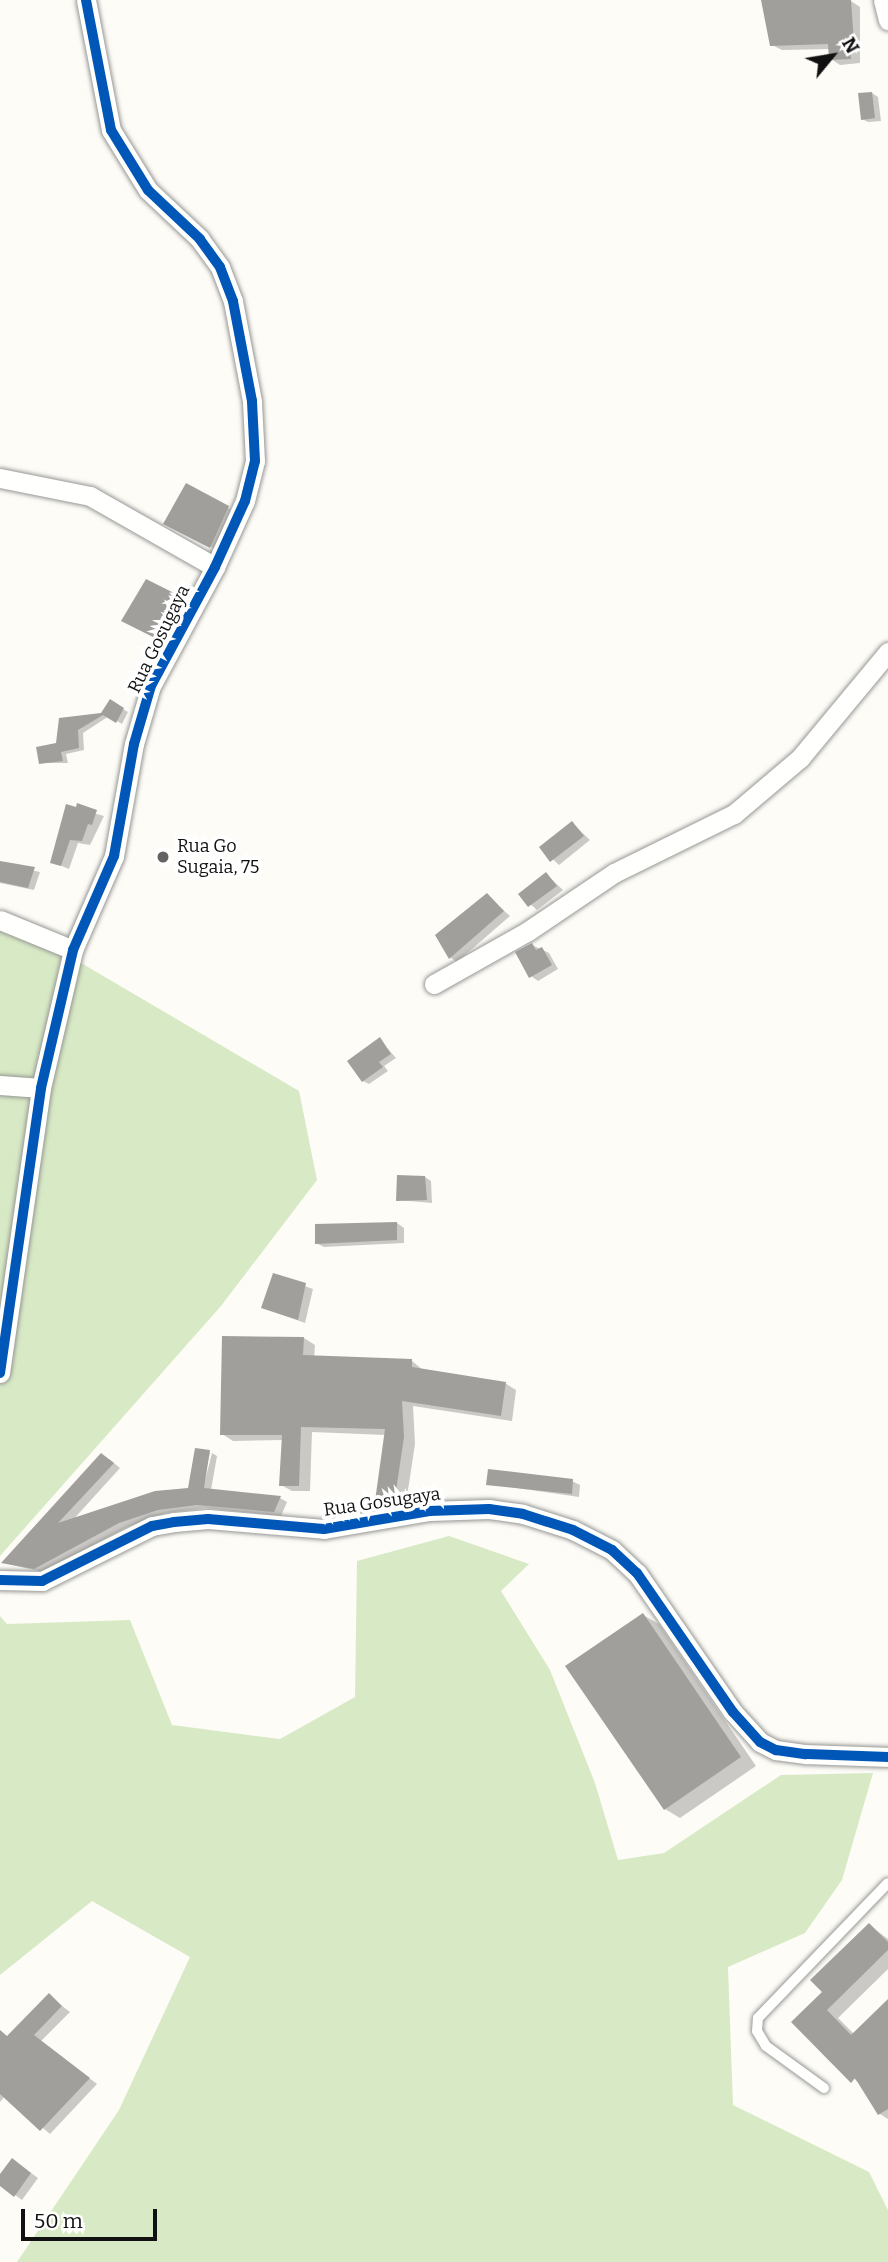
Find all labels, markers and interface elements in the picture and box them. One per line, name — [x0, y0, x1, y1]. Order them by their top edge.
north arrow — [797, 21, 867, 91]
text: N — [837, 33, 864, 57]
street label: Rua Gosugaya — [124, 581, 194, 697]
place label: Rua Go Sugaia, 75 — [177, 836, 259, 878]
marker: Rua Go Sugaia, 75 — [155, 849, 171, 865]
street label: Rua Gosugaya — [322, 1483, 442, 1521]
scale bar — [24, 2196, 161, 2240]
text: 50 m — [34, 2208, 83, 2234]

